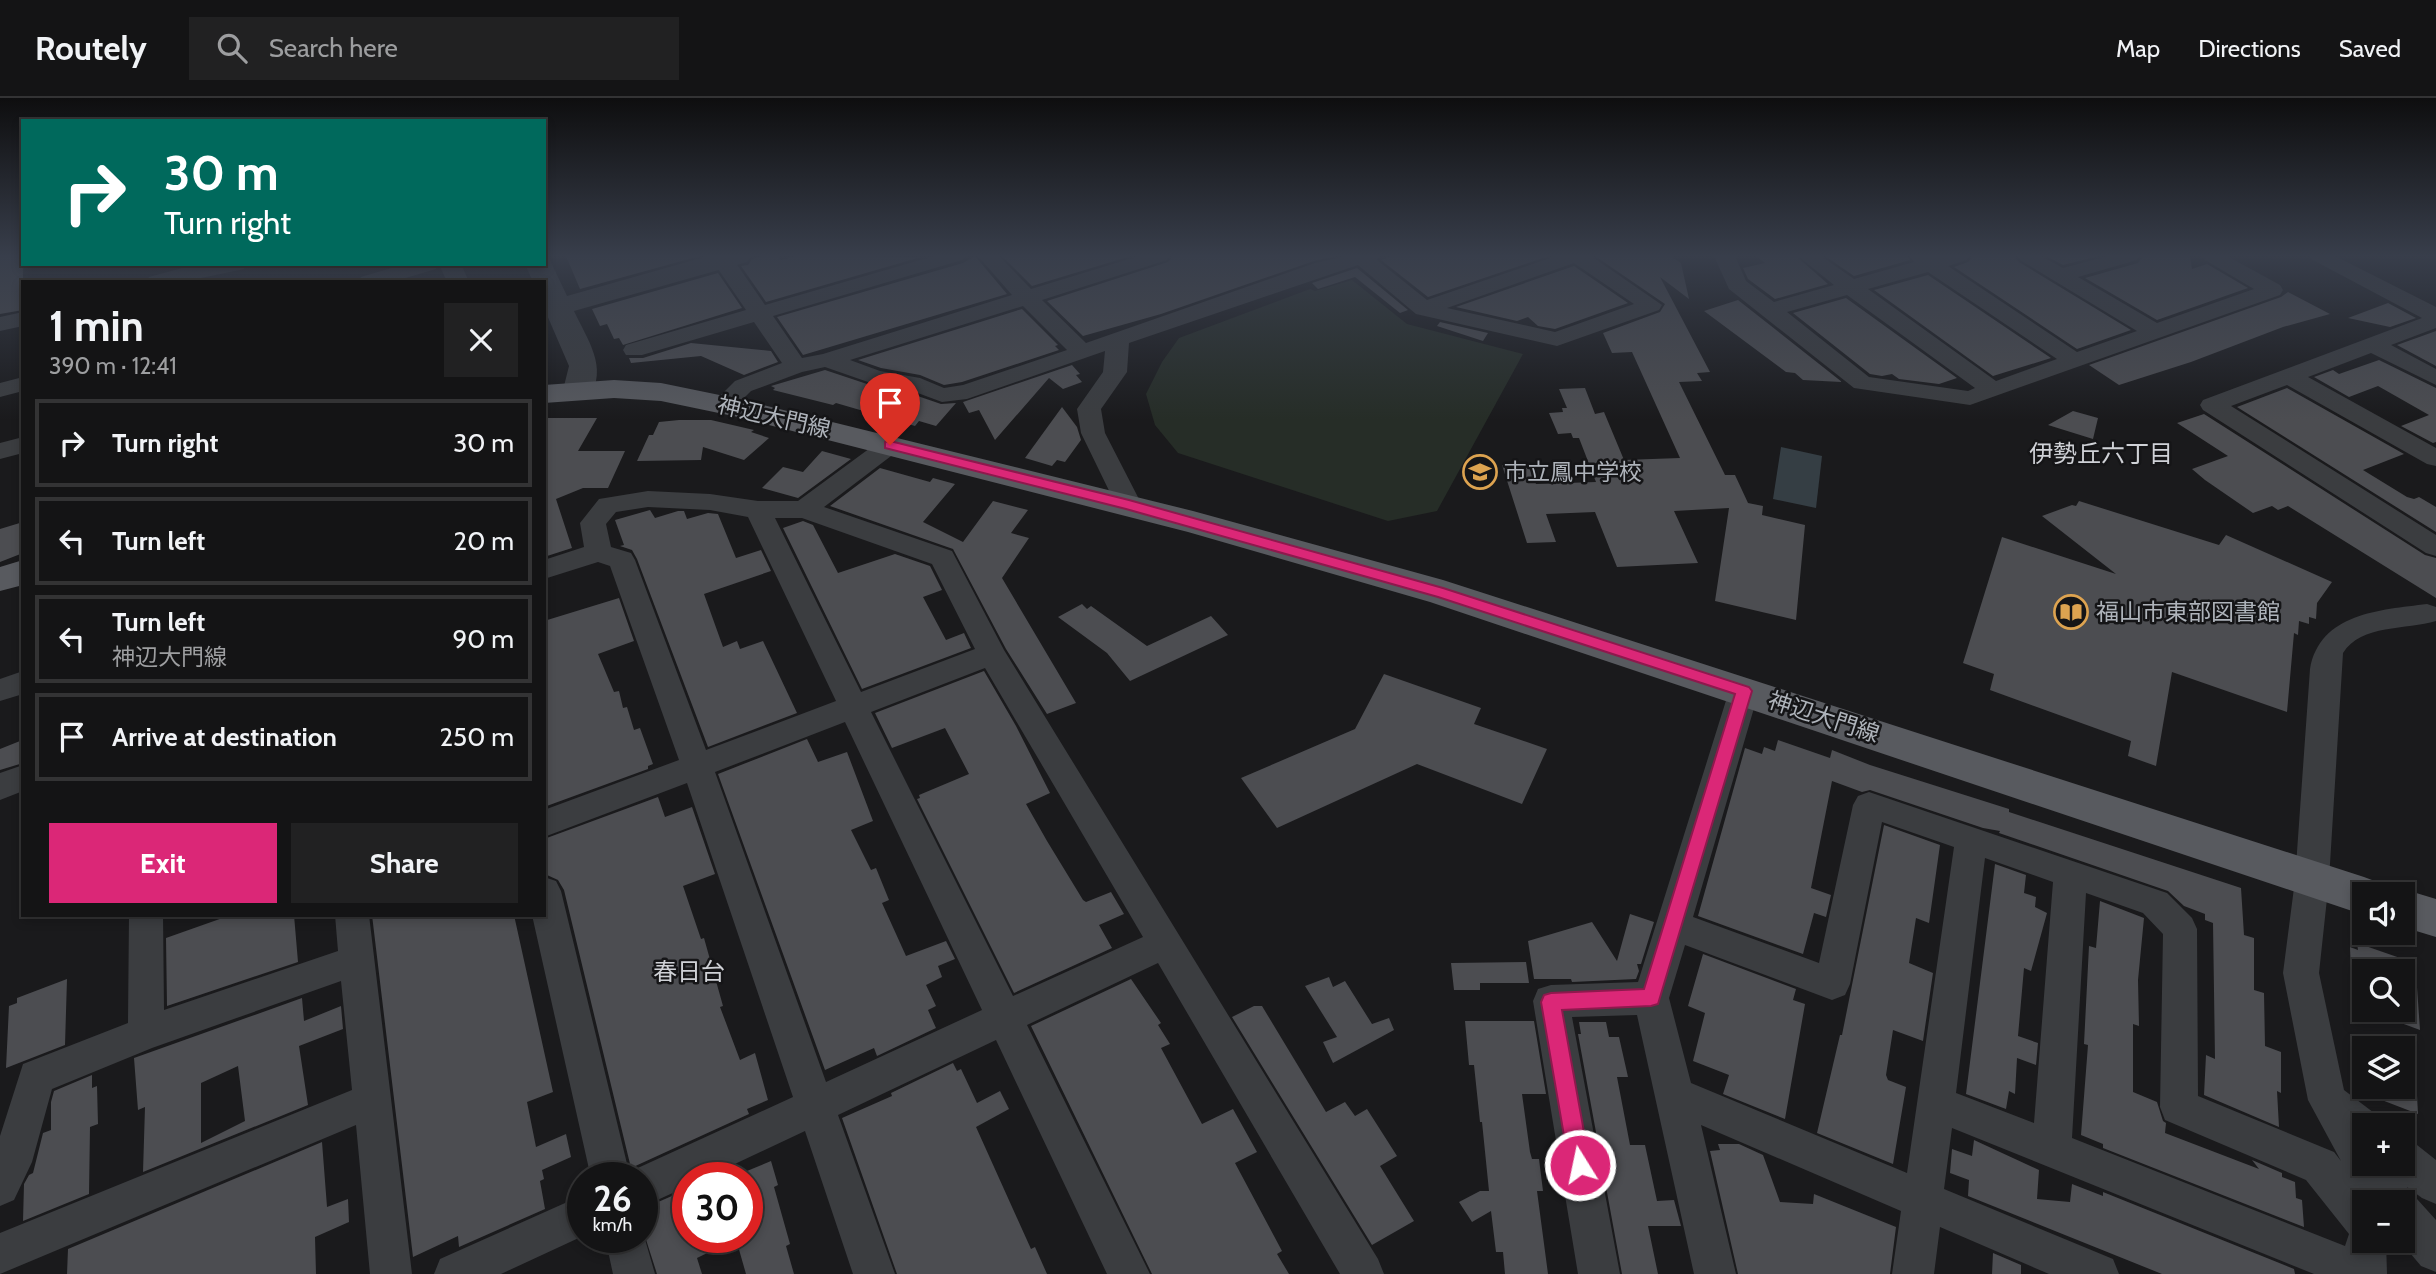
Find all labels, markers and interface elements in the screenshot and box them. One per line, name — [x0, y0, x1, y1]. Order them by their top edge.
search box — [189, 17, 679, 80]
text: Routely — [35, 28, 147, 68]
icon: search — [213, 29, 251, 67]
text: Search here — [269, 32, 398, 64]
text: Map — [2116, 34, 2160, 63]
text: Directions — [2198, 34, 2301, 63]
text: Saved — [2339, 34, 2401, 63]
text: 30 m — [164, 143, 279, 202]
icon: right — [49, 147, 140, 238]
text: Turn right — [164, 203, 291, 242]
text: 1 min — [49, 300, 144, 352]
button: close — [444, 303, 518, 377]
text: 390 m · 12:41 — [49, 352, 177, 380]
pin — [860, 373, 920, 445]
icon: arrive — [871, 384, 909, 422]
street label: 神辺大門線 — [715, 390, 833, 444]
icon: right — [53, 424, 91, 462]
text: Turn right — [112, 427, 218, 459]
text: 30 m — [453, 427, 514, 459]
district label: 伊勢丘六丁目 — [2029, 439, 2173, 468]
school or university icon: 市立鳳中学校 — [1461, 453, 1499, 491]
place label: 市立鳳中学校 — [1504, 458, 1642, 486]
icon: left — [53, 522, 91, 560]
text: Turn left — [112, 525, 205, 557]
text: 20 m — [454, 525, 514, 557]
library icon: 福山市東部図書館 — [2052, 593, 2090, 631]
place label: 福山市東部図書館 — [2096, 598, 2280, 626]
text: Turn left — [112, 606, 205, 638]
icon: left — [53, 620, 91, 658]
text: 90 m — [452, 623, 514, 655]
text: 神辺大門線 — [112, 643, 227, 671]
street label: 神辺大門線 — [1765, 686, 1883, 748]
icon: arrive — [53, 718, 91, 756]
text: Arrive at destination — [112, 721, 337, 753]
text: 250 m — [440, 721, 514, 753]
button: Exit — [49, 823, 277, 903]
button: Share — [291, 823, 518, 903]
map controls — [2352, 882, 2415, 1253]
button: sound — [2352, 882, 2415, 945]
district label: 春日台 — [653, 957, 725, 986]
button: search — [2352, 959, 2415, 1022]
button: layers — [2352, 1036, 2415, 1099]
button: + — [2352, 1113, 2415, 1176]
position arrow — [1543, 1128, 1617, 1202]
speed limit sign: 30 — [672, 1162, 763, 1253]
text: 26 — [593, 1177, 632, 1220]
button: − — [2352, 1190, 2415, 1253]
text: km/h — [593, 1214, 632, 1236]

